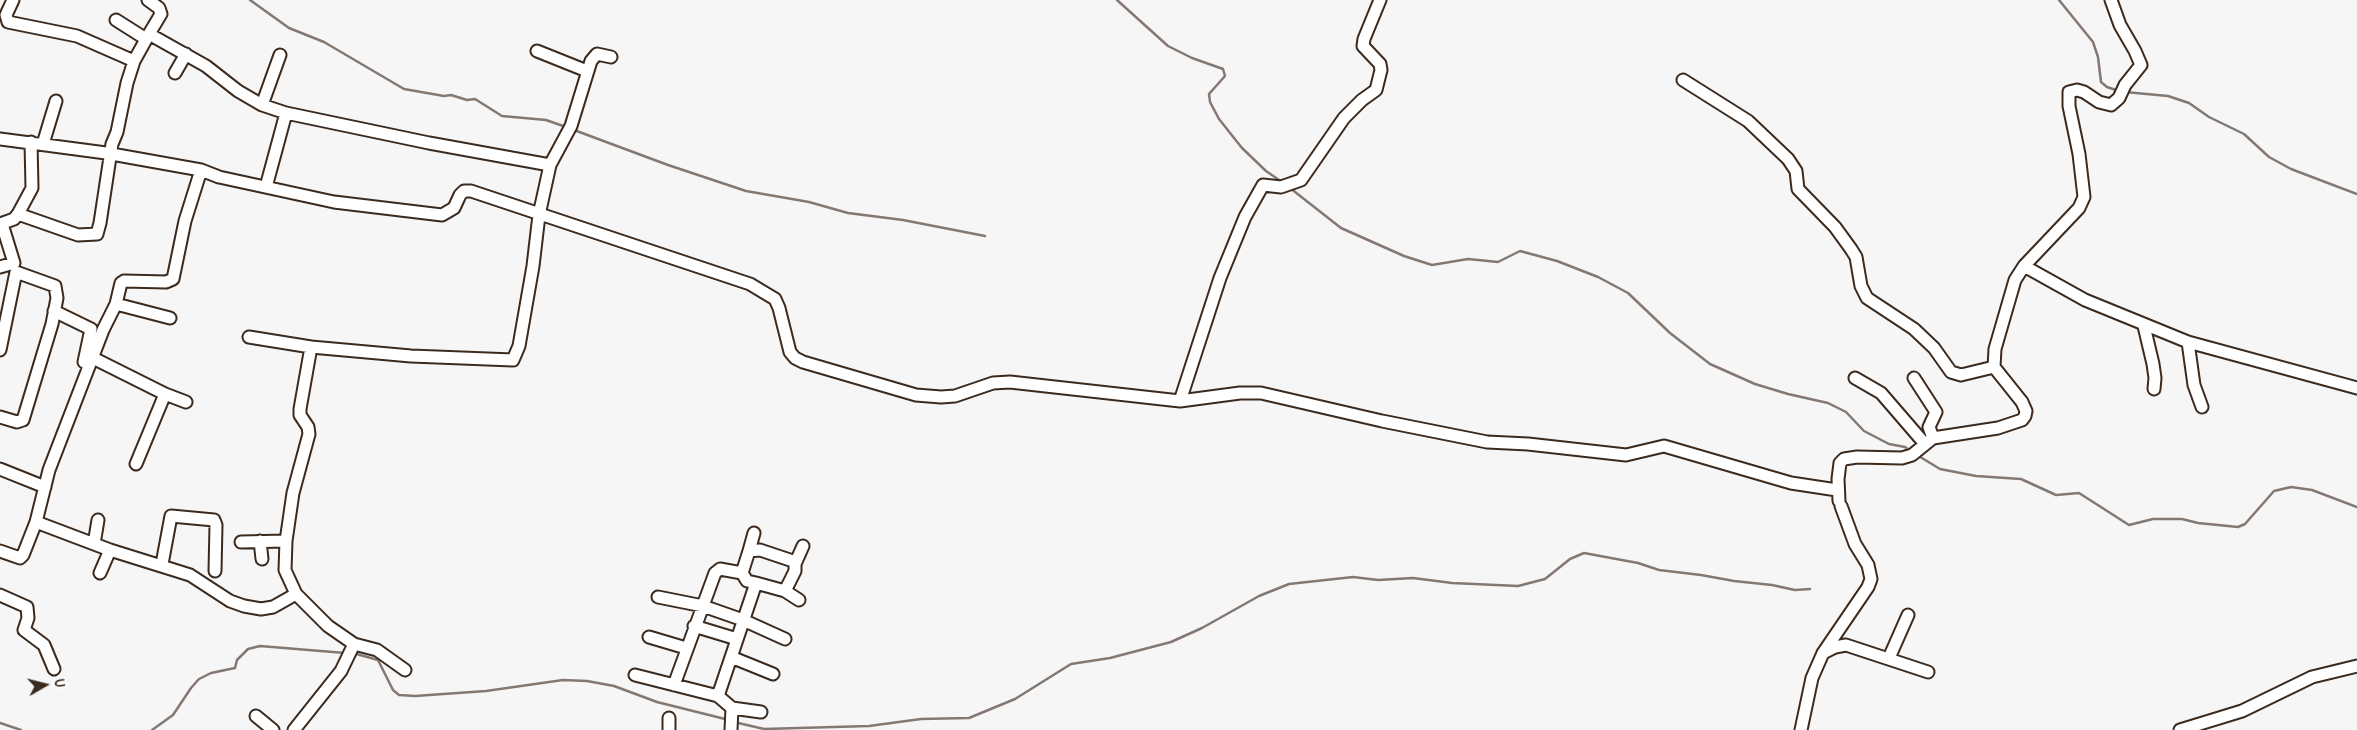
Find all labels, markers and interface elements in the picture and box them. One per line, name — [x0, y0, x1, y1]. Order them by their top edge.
north arrow — [20, 660, 70, 710]
text: U — [50, 678, 70, 688]

